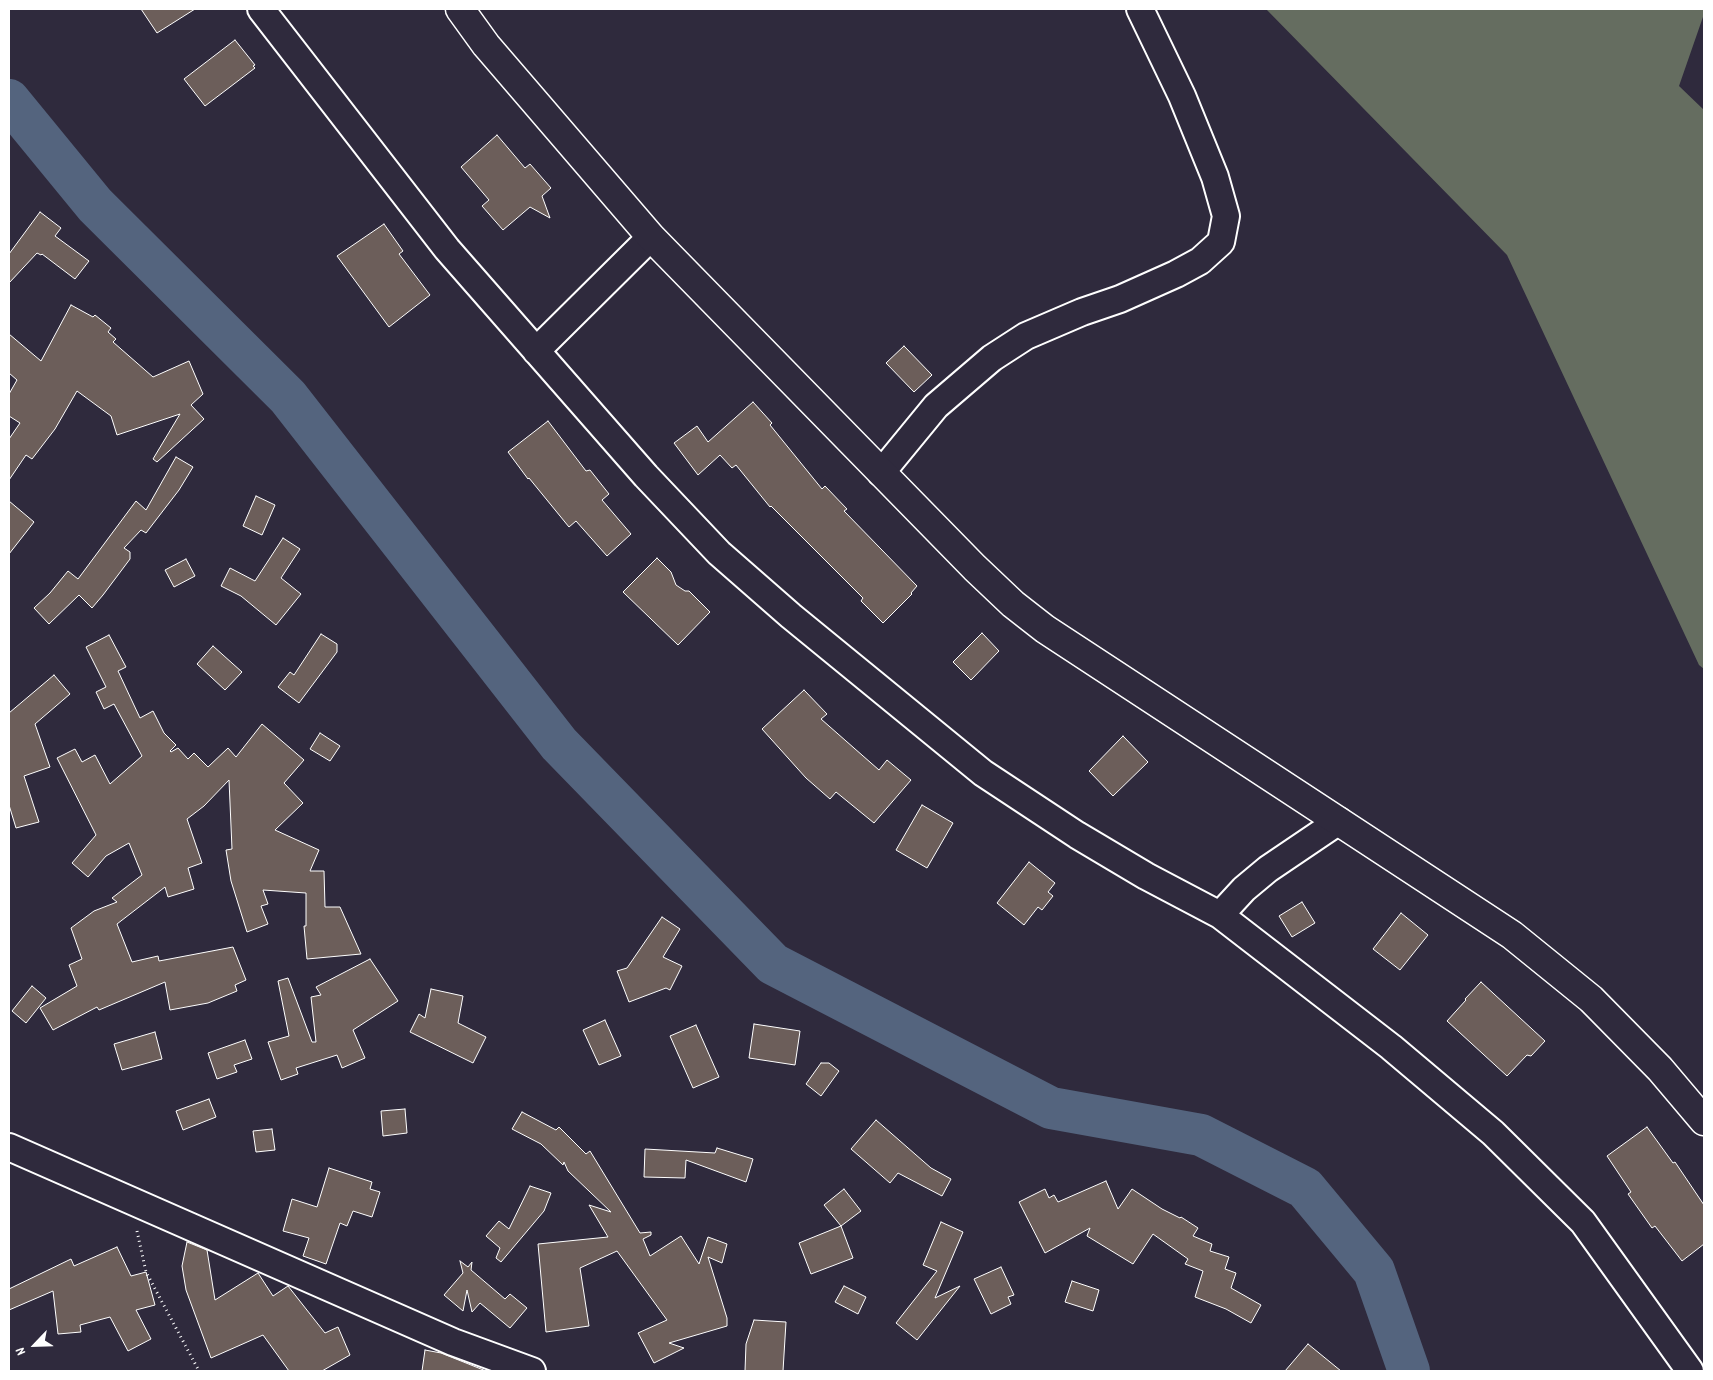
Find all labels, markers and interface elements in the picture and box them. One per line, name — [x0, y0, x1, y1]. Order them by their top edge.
north arrow — [10, 1320, 60, 1370]
text: N — [11, 1344, 32, 1358]

